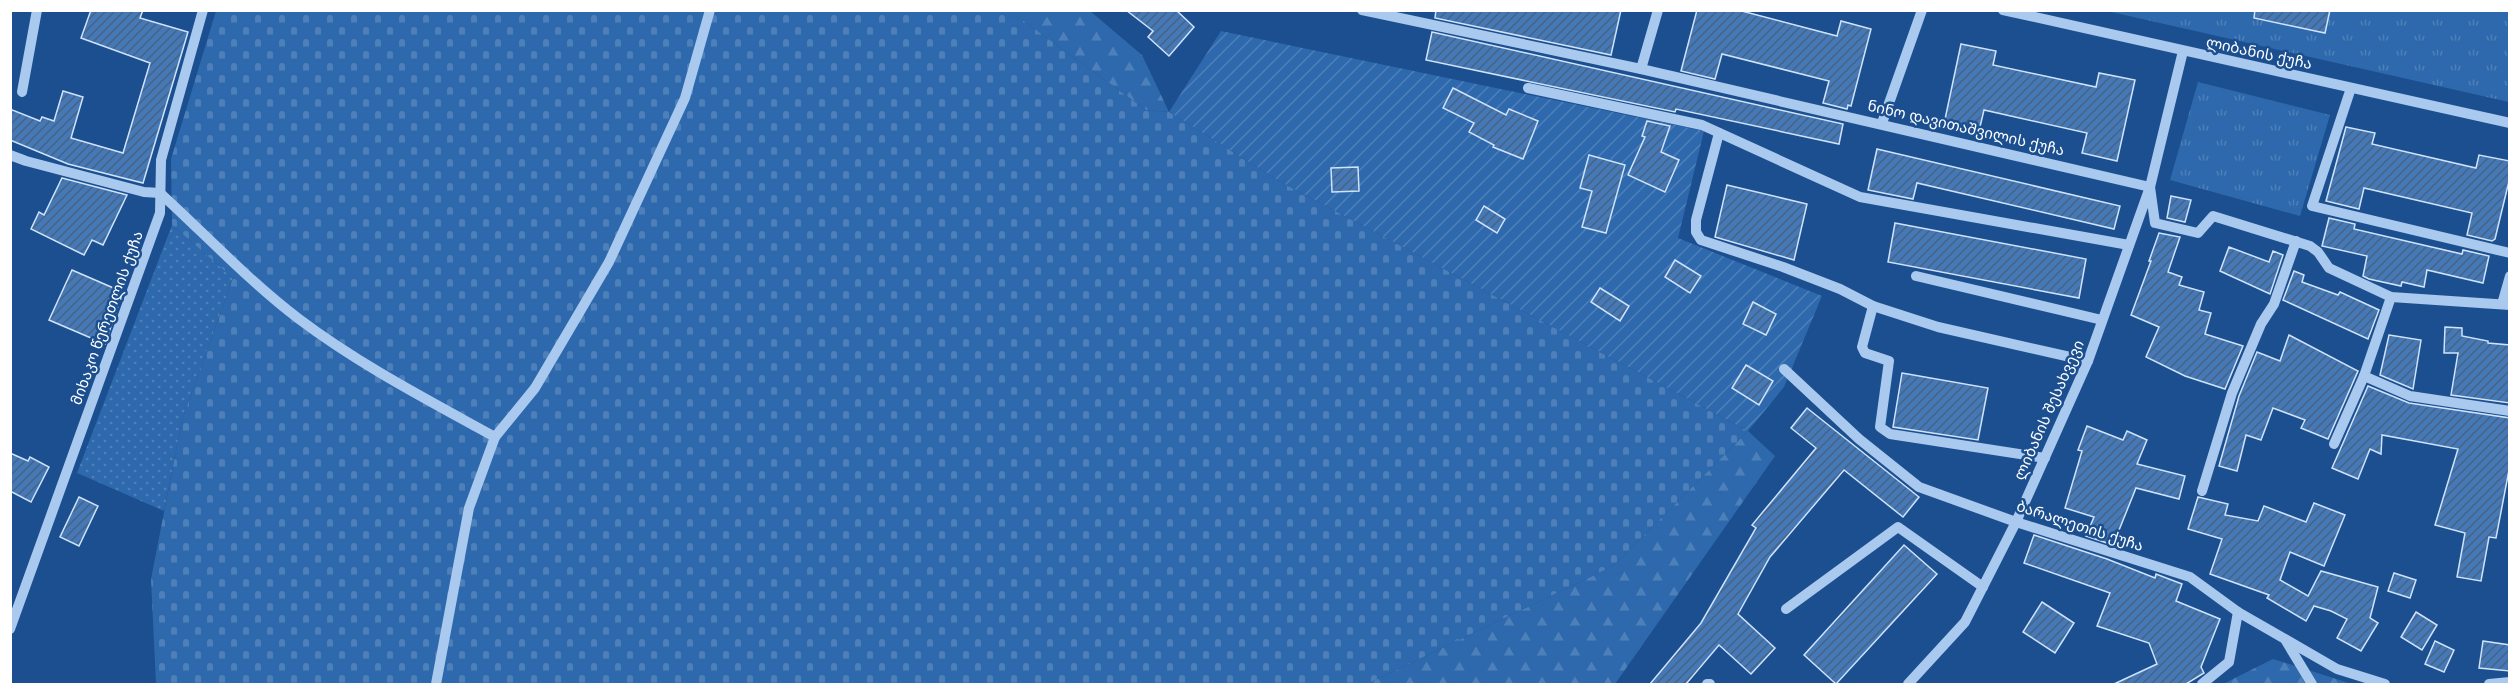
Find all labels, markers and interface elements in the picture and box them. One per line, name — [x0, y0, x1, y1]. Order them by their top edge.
street label: ლიბანის ქუჩა — [2204, 31, 2314, 73]
street label: ნინო დავითაშვილის ქუჩა — [1866, 95, 2067, 159]
street label: მიხაკო წერეთლის ქუჩა — [65, 228, 147, 407]
street label: ლიბანის შესახვევი — [2008, 336, 2088, 483]
street label: ბარალეთის ქუჩა — [2014, 495, 2146, 555]

